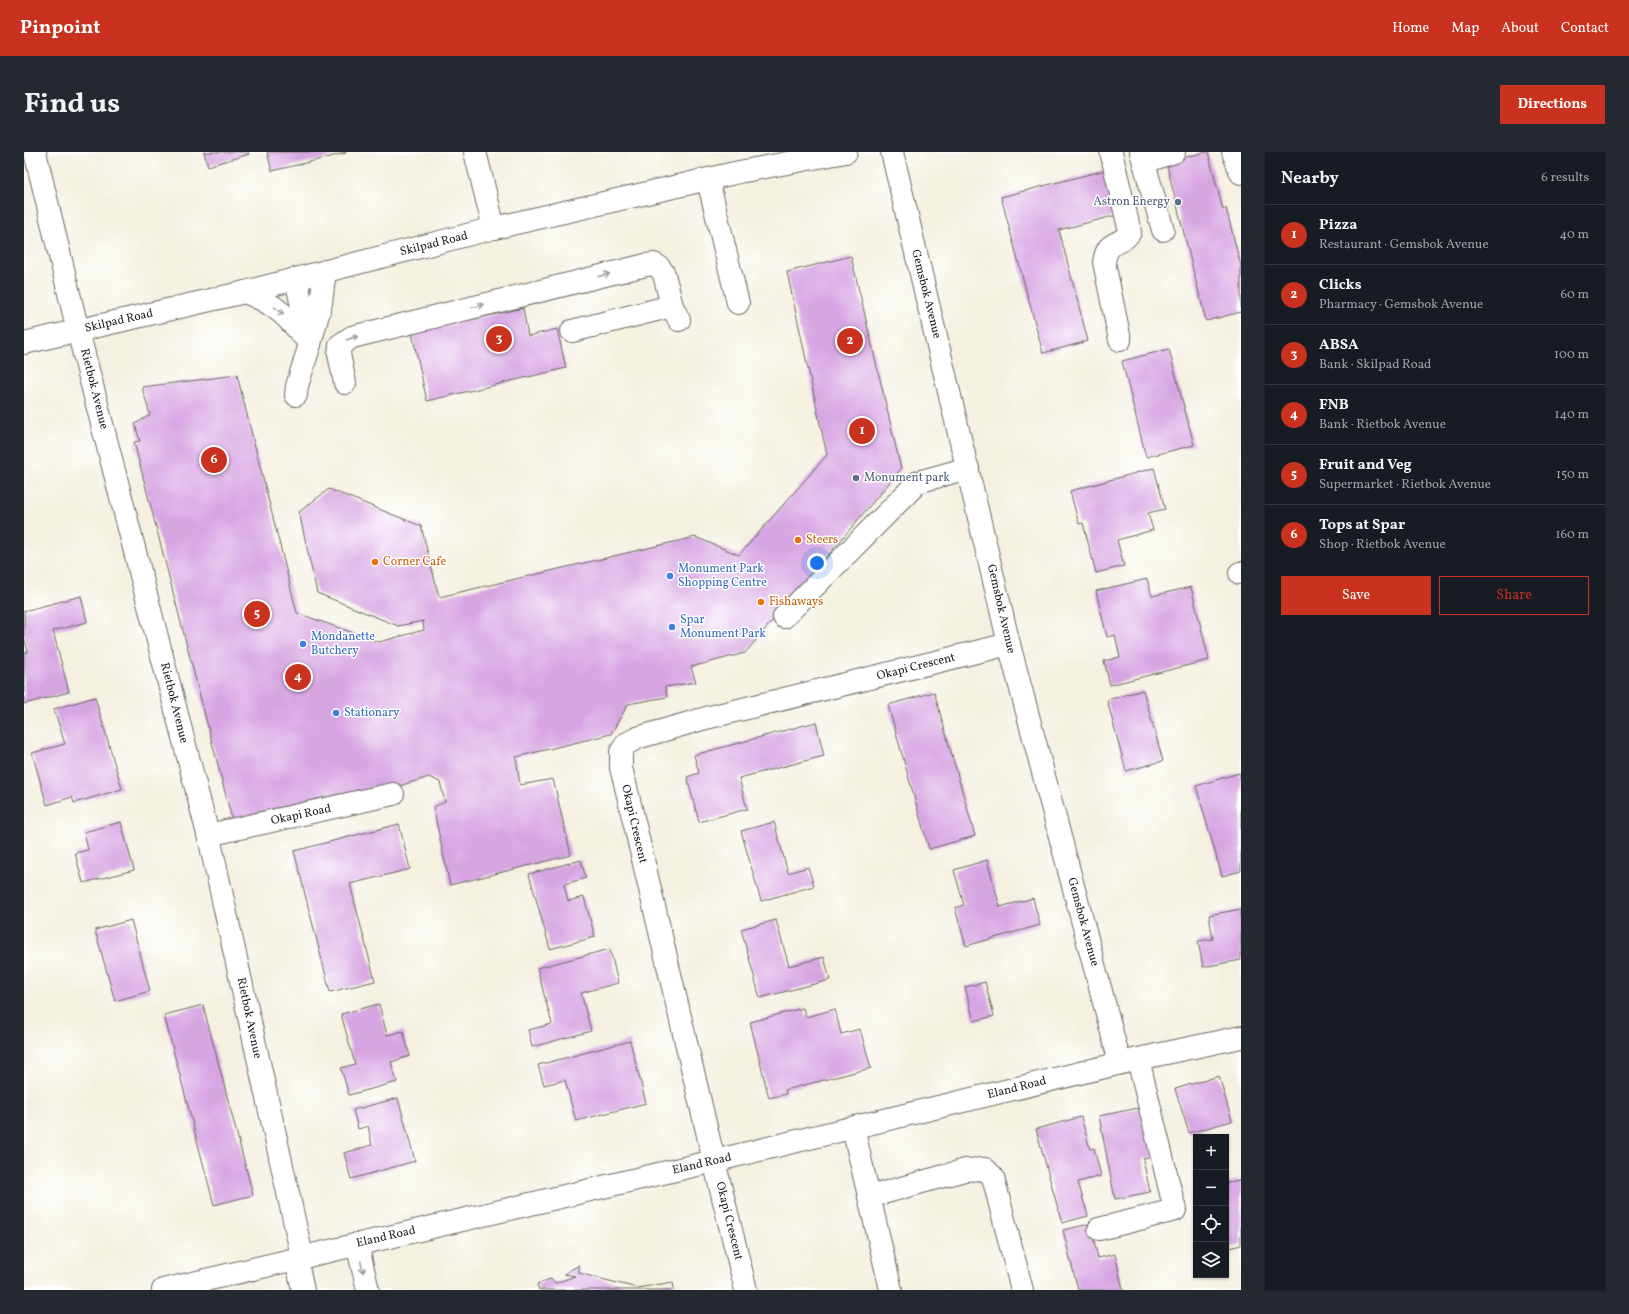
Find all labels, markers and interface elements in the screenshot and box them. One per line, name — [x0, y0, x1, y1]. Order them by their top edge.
text: Pinpoint — [20, 15, 100, 41]
text: Home — [1392, 19, 1429, 38]
text: Map — [1451, 19, 1479, 38]
text: About — [1501, 19, 1539, 38]
text: Contact — [1561, 19, 1609, 38]
text: Find us — [24, 85, 120, 124]
button: Directions — [1500, 85, 1605, 124]
text: Nearby — [1281, 167, 1339, 190]
text: 6 results — [1541, 169, 1589, 187]
place label: Astron Energy — [1094, 194, 1170, 210]
marker: Astron Energy — [1173, 197, 1183, 207]
text: Pizza — [1319, 215, 1357, 236]
text: 1 — [1291, 226, 1297, 244]
text: 40 m — [1560, 226, 1589, 244]
street label: Skilpad Road — [398, 228, 470, 260]
text: Restaurant · Gemsbok Avenue — [1319, 236, 1489, 254]
street label: Gemsbok Avenue — [907, 248, 945, 340]
one-way arrow — [597, 271, 610, 279]
text: Clicks — [1319, 275, 1362, 296]
text: 2 — [1291, 286, 1297, 304]
text: 60 m — [1561, 286, 1589, 304]
text: Pharmacy · Gemsbok Avenue — [1319, 296, 1483, 314]
one-way arrow — [471, 302, 484, 310]
street label: Skilpad Road — [83, 305, 155, 337]
one-way arrow — [274, 306, 284, 316]
pin: 3 — [486, 324, 512, 354]
pin: 2 — [837, 326, 863, 356]
one-way arrow — [345, 334, 358, 341]
text: ABSA — [1319, 335, 1359, 356]
text: 3 — [1291, 346, 1297, 364]
text: 100 m — [1554, 346, 1589, 364]
street label: Rietbok Avenue — [76, 347, 112, 431]
text: Bank · Skilpad Road — [1319, 356, 1431, 374]
text: FNB — [1319, 395, 1349, 416]
text: 4 — [1290, 406, 1298, 424]
text: 140 m — [1555, 406, 1589, 424]
pin: 1 — [849, 416, 875, 446]
text: Bank · Rietbok Avenue — [1319, 416, 1446, 434]
pin: 6 — [201, 445, 227, 475]
text: Fruit and Veg — [1319, 455, 1412, 476]
text: 5 — [1291, 466, 1297, 484]
text: 150 m — [1556, 466, 1589, 484]
place label: Monument park — [864, 470, 950, 486]
marker: Monument park — [851, 473, 861, 483]
text: Supermarket · Rietbok Avenue — [1319, 476, 1491, 494]
text: Tops at Spar — [1319, 515, 1405, 536]
text: 6 — [1290, 526, 1298, 544]
text: 160 m — [1555, 526, 1589, 544]
place label: Steers — [806, 532, 838, 548]
marker: Steers — [793, 535, 803, 545]
text: Shop · Rietbok Avenue — [1319, 536, 1446, 554]
your location — [807, 553, 827, 573]
place label: Corner Cafe — [383, 554, 446, 570]
marker: Corner Cafe — [370, 557, 380, 567]
place label: Monument Park Shopping Centre — [678, 561, 767, 591]
street label: Gemsbok Avenue — [983, 563, 1019, 656]
marker: Monument Park Shopping Centre — [665, 571, 675, 581]
button: Save — [1281, 576, 1431, 615]
button: Share — [1439, 576, 1589, 615]
place label: Fishaways — [769, 594, 823, 610]
marker: Fishaways — [756, 597, 766, 607]
pin: 5 — [244, 599, 270, 629]
place label: Spar Monument Park — [680, 612, 766, 642]
marker: Spar Monument Park — [667, 622, 677, 632]
place label: Mondanette Butchery — [311, 629, 375, 659]
marker: Mondanette Butchery — [298, 639, 308, 649]
street label: Okapi Crescent — [875, 650, 957, 684]
street label: Rietbok Avenue — [156, 661, 192, 745]
pin: 4 — [285, 662, 311, 692]
place label: Stationary — [344, 705, 400, 721]
marker: Stationary — [331, 708, 341, 718]
street label: Okapi Crescent — [617, 783, 651, 865]
street label: Okapi Road — [269, 801, 333, 829]
street label: Gemsbok Avenue — [1063, 876, 1103, 968]
street label: Rietbok Avenue — [233, 976, 265, 1060]
street label: Eland Road — [986, 1073, 1048, 1103]
map controls — [1193, 1134, 1229, 1278]
button: + — [1193, 1134, 1229, 1170]
street label: Eland Road — [671, 1149, 733, 1179]
button: − — [1193, 1170, 1229, 1206]
street label: Okapi Crescent — [712, 1180, 746, 1262]
button: locate — [1193, 1206, 1229, 1242]
street label: Eland Road — [355, 1222, 417, 1252]
button: layers — [1193, 1242, 1229, 1278]
one-way arrow — [359, 1260, 367, 1273]

